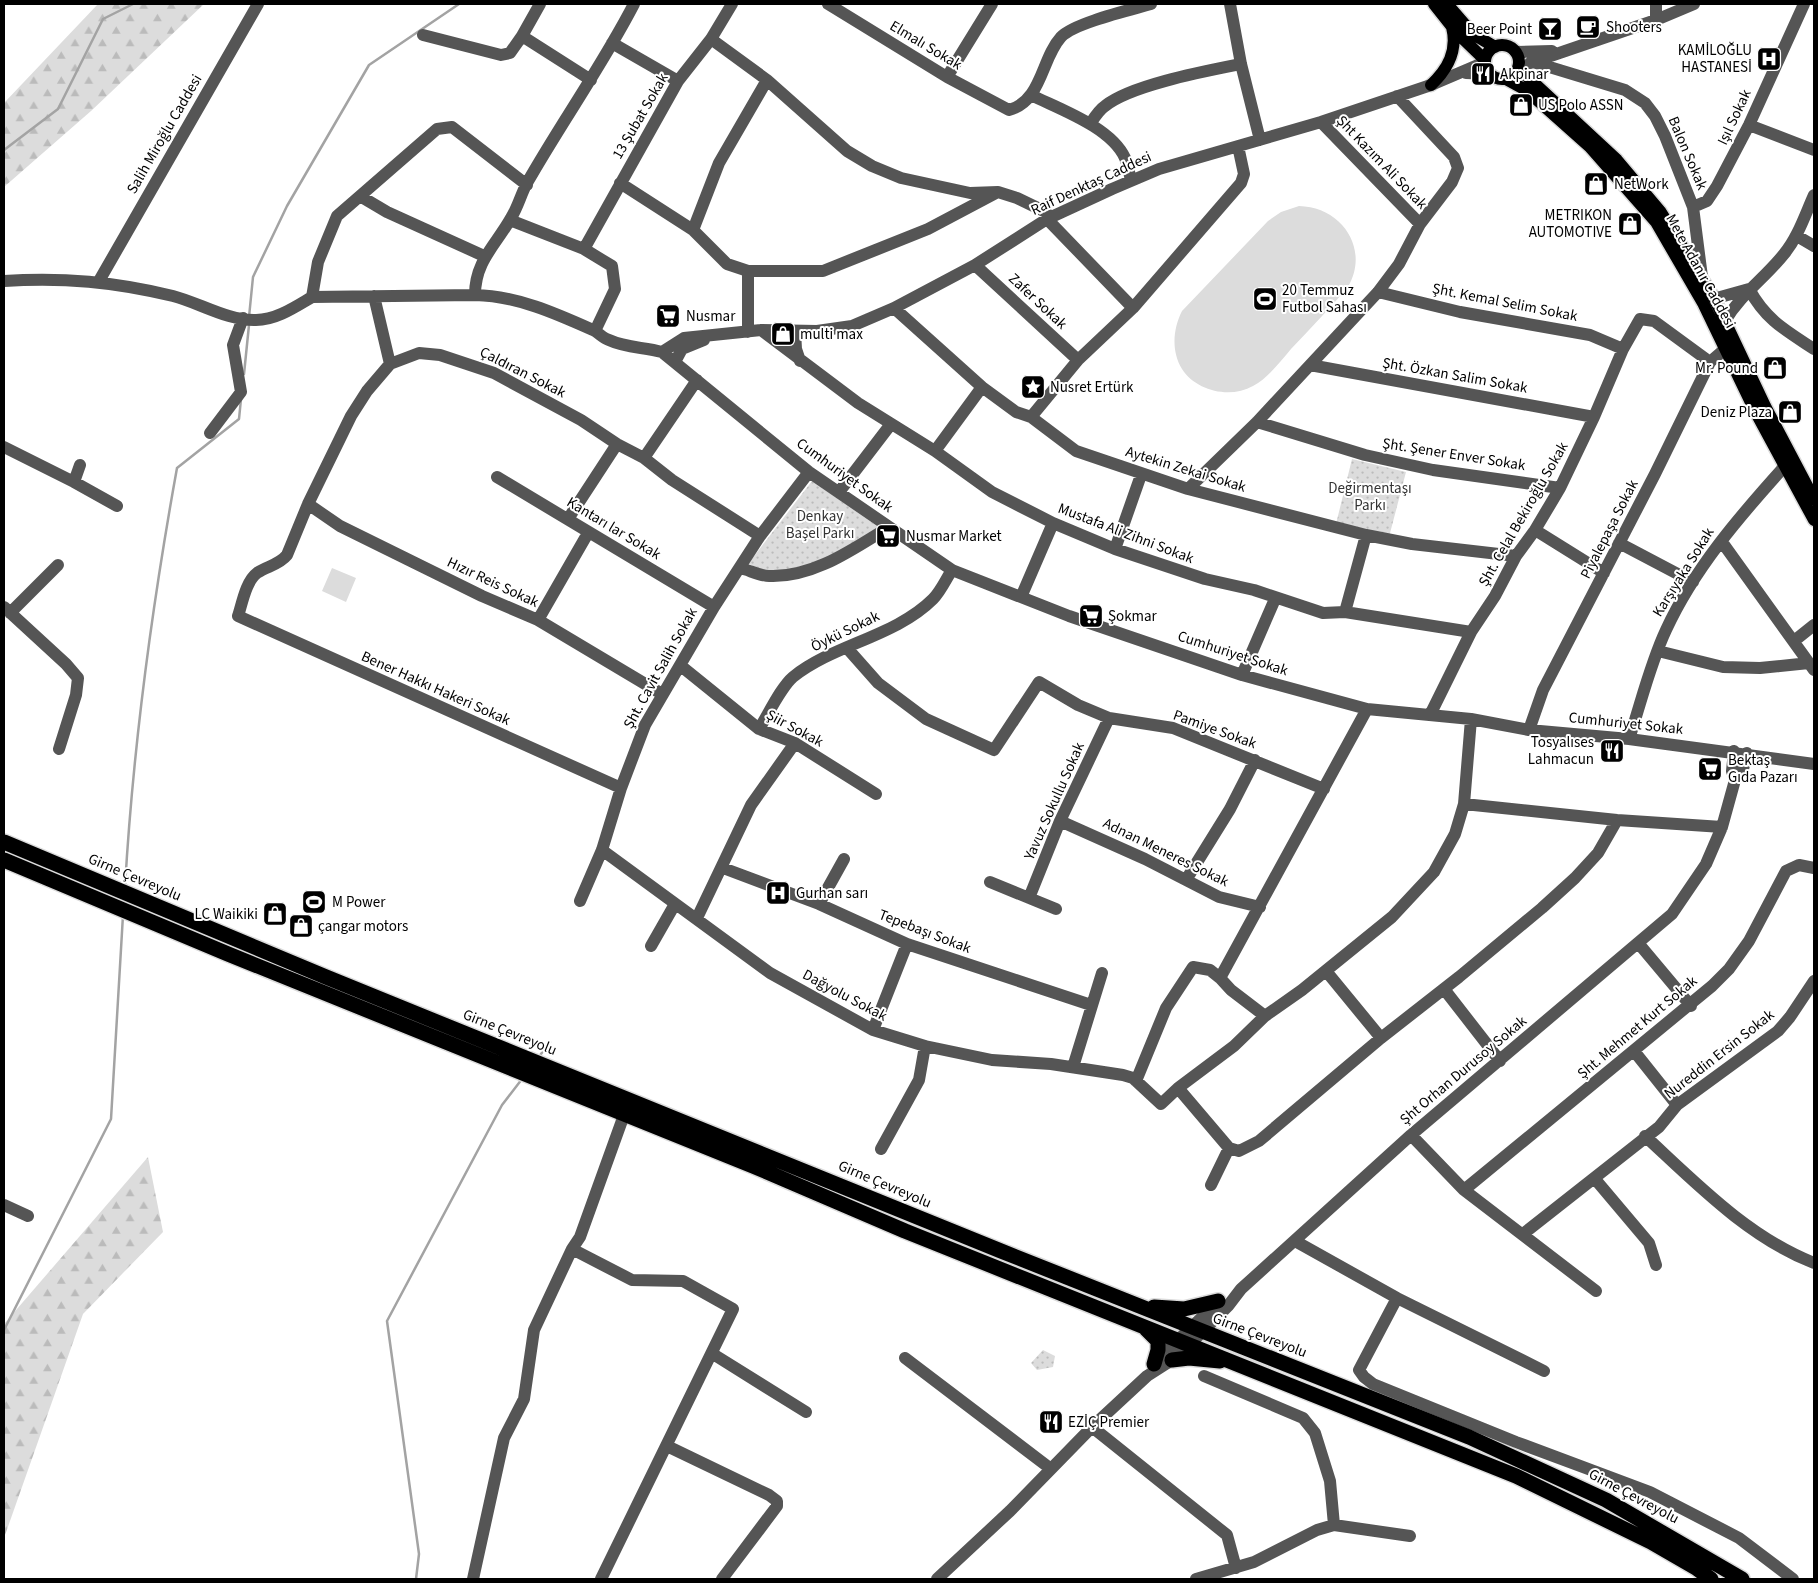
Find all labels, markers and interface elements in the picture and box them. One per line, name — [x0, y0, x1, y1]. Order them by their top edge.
cafe icon: Shooters — [1575, 14, 1601, 40]
street label: Elmalı Sokak — [886, 16, 966, 75]
bar icon: Beer Point — [1537, 16, 1563, 42]
place label: Shooters — [1606, 17, 1662, 38]
place label: Beer Point — [1467, 19, 1532, 40]
place label: KAMİLOĞLU HASTANESİ — [1678, 40, 1752, 78]
hospital icon: KAMİLOĞLU HASTANESİ — [1756, 46, 1782, 72]
restaurant icon: Akpinar — [1470, 61, 1496, 87]
place label: Akpinar — [1500, 64, 1549, 85]
street label: 13 Şubat Sokak — [607, 69, 674, 163]
street label: Salih Miroğlu Caddesi — [122, 71, 207, 198]
street label: Işıl Sokak — [1712, 85, 1757, 148]
shop icon: US Polo ASSN — [1508, 92, 1534, 118]
place label: US Polo ASSN — [1538, 95, 1623, 116]
street label: Şht Kazım Ali Sokak — [1331, 111, 1432, 214]
street label: Balon Sokak — [1663, 113, 1713, 194]
street label: Raif Denktaş Caddesi — [1027, 146, 1155, 221]
shop icon: NetWork — [1583, 171, 1609, 197]
place label: NetWork — [1614, 174, 1669, 195]
place label: METRIKON AUTOMOTIVE — [1529, 205, 1612, 243]
street label: Mete Adanır Caddesi — [1660, 210, 1741, 332]
shop icon: METRIKON AUTOMOTIVE — [1617, 211, 1643, 237]
street label: Zafer Sokak — [1004, 269, 1072, 335]
street label: Şht. Kemal Selim Sokak — [1430, 278, 1580, 327]
place label: 20 Temmuz Futbol Sahası — [1282, 280, 1367, 318]
sports icon: 20 Temmuz Futbol Sahası — [1252, 286, 1278, 312]
supermarket icon: Nusmar — [655, 303, 681, 329]
place label: Nusmar — [686, 306, 736, 327]
shop icon: multi max — [770, 321, 796, 347]
place label: multi max — [800, 324, 863, 345]
street label: Çaldıran Sokak — [476, 342, 570, 403]
street label: Şht. Özkan Salim Sokak — [1381, 352, 1530, 399]
shop icon: Mr. Pound — [1762, 355, 1788, 381]
place label: Mr. Pound — [1695, 358, 1758, 379]
place icon: Nusret Ertürk — [1020, 374, 1046, 400]
place label: Nusret Ertürk — [1050, 377, 1134, 398]
shop icon: Deniz Plaza — [1777, 399, 1803, 425]
place label: Deniz Plaza — [1701, 402, 1772, 423]
street label: Cumhuriyet Sokak — [792, 433, 898, 518]
street label: Şht. Şener Enver Sokak — [1381, 433, 1527, 476]
street label: Şht. Celal Bekiroğlu Sokak — [1473, 438, 1574, 590]
street label: Aytekin Zekai Sokak — [1123, 441, 1249, 498]
street label: Piyalepaşa Sokak — [1575, 476, 1644, 582]
park label: Değirmentaşı Parkı — [1328, 478, 1412, 516]
street label: Kantarı lar Sokak — [563, 492, 665, 565]
street label: Mustafa Ali Zihni Sokak — [1055, 498, 1197, 569]
park label: Denkay Başel Parkı — [786, 506, 854, 544]
supermarket icon: Nusmar Market — [875, 523, 901, 549]
street label: Karşıyaka Sokak — [1648, 523, 1720, 621]
place label: Nusmar Market — [906, 526, 1002, 547]
street label: Hızır Reis Sokak — [443, 552, 543, 613]
street label: Şht. Cavit Salih Sokak — [618, 603, 703, 733]
supermarket icon: Şokmar — [1078, 603, 1104, 629]
street label: Öykü Sokak — [807, 606, 883, 657]
place label: Şokmar — [1108, 606, 1158, 627]
street label: Cumhuriyet Sokak — [1175, 626, 1291, 681]
street label: Bener Hakkı Hakeri Sokak — [358, 646, 514, 731]
street label: Şiir Sokak — [762, 705, 828, 753]
street label: Pamiye Sokak — [1170, 705, 1260, 754]
street label: Cumhuriyet Sokak — [1568, 707, 1685, 740]
place label: Tosyalıses Lahmacun — [1528, 732, 1594, 770]
street label: Yavuz Sokullu Sokak — [1019, 738, 1090, 864]
restaurant icon: Tosyalıses Lahmacun — [1599, 738, 1625, 764]
place label: Bektaş Gıda Pazarı — [1728, 750, 1798, 788]
supermarket icon: Bektaş Gıda Pazarı — [1697, 756, 1723, 782]
street label: Adnan Meneres Sokak — [1099, 813, 1233, 892]
street label: Girne Çevreyolu — [85, 848, 185, 907]
hospital icon: Gurhan sarı — [765, 880, 791, 906]
place label: Gurhan sarı — [796, 883, 868, 904]
sports icon: M Power — [301, 889, 327, 915]
place label: M Power — [332, 892, 386, 913]
shop icon: LC Waikiki — [262, 901, 288, 927]
place label: LC Waikiki — [195, 904, 258, 925]
street label: Tepebaşı Sokak — [876, 904, 975, 959]
shop icon: çangar motors — [288, 913, 314, 939]
place label: çangar motors — [318, 916, 408, 937]
street label: Dağyolu Sokak — [799, 964, 891, 1027]
street label: Şht. Mehmet Kurt Sokak — [1573, 971, 1702, 1084]
street label: Girne Çevreyolu — [460, 1004, 560, 1061]
street label: Nureddin Ersin Sokak — [1660, 1004, 1779, 1104]
street label: Şht Orhan Durusoy Sokak — [1395, 1011, 1532, 1130]
street label: Girne Çevreyolu — [835, 1155, 935, 1214]
street label: Girne Çevreyolu — [1210, 1308, 1310, 1363]
restaurant icon: EZİÇ Premier — [1038, 1409, 1064, 1435]
place label: EZİÇ Premier — [1068, 1412, 1150, 1433]
street label: Girne Çevreyolu — [1585, 1464, 1683, 1529]

